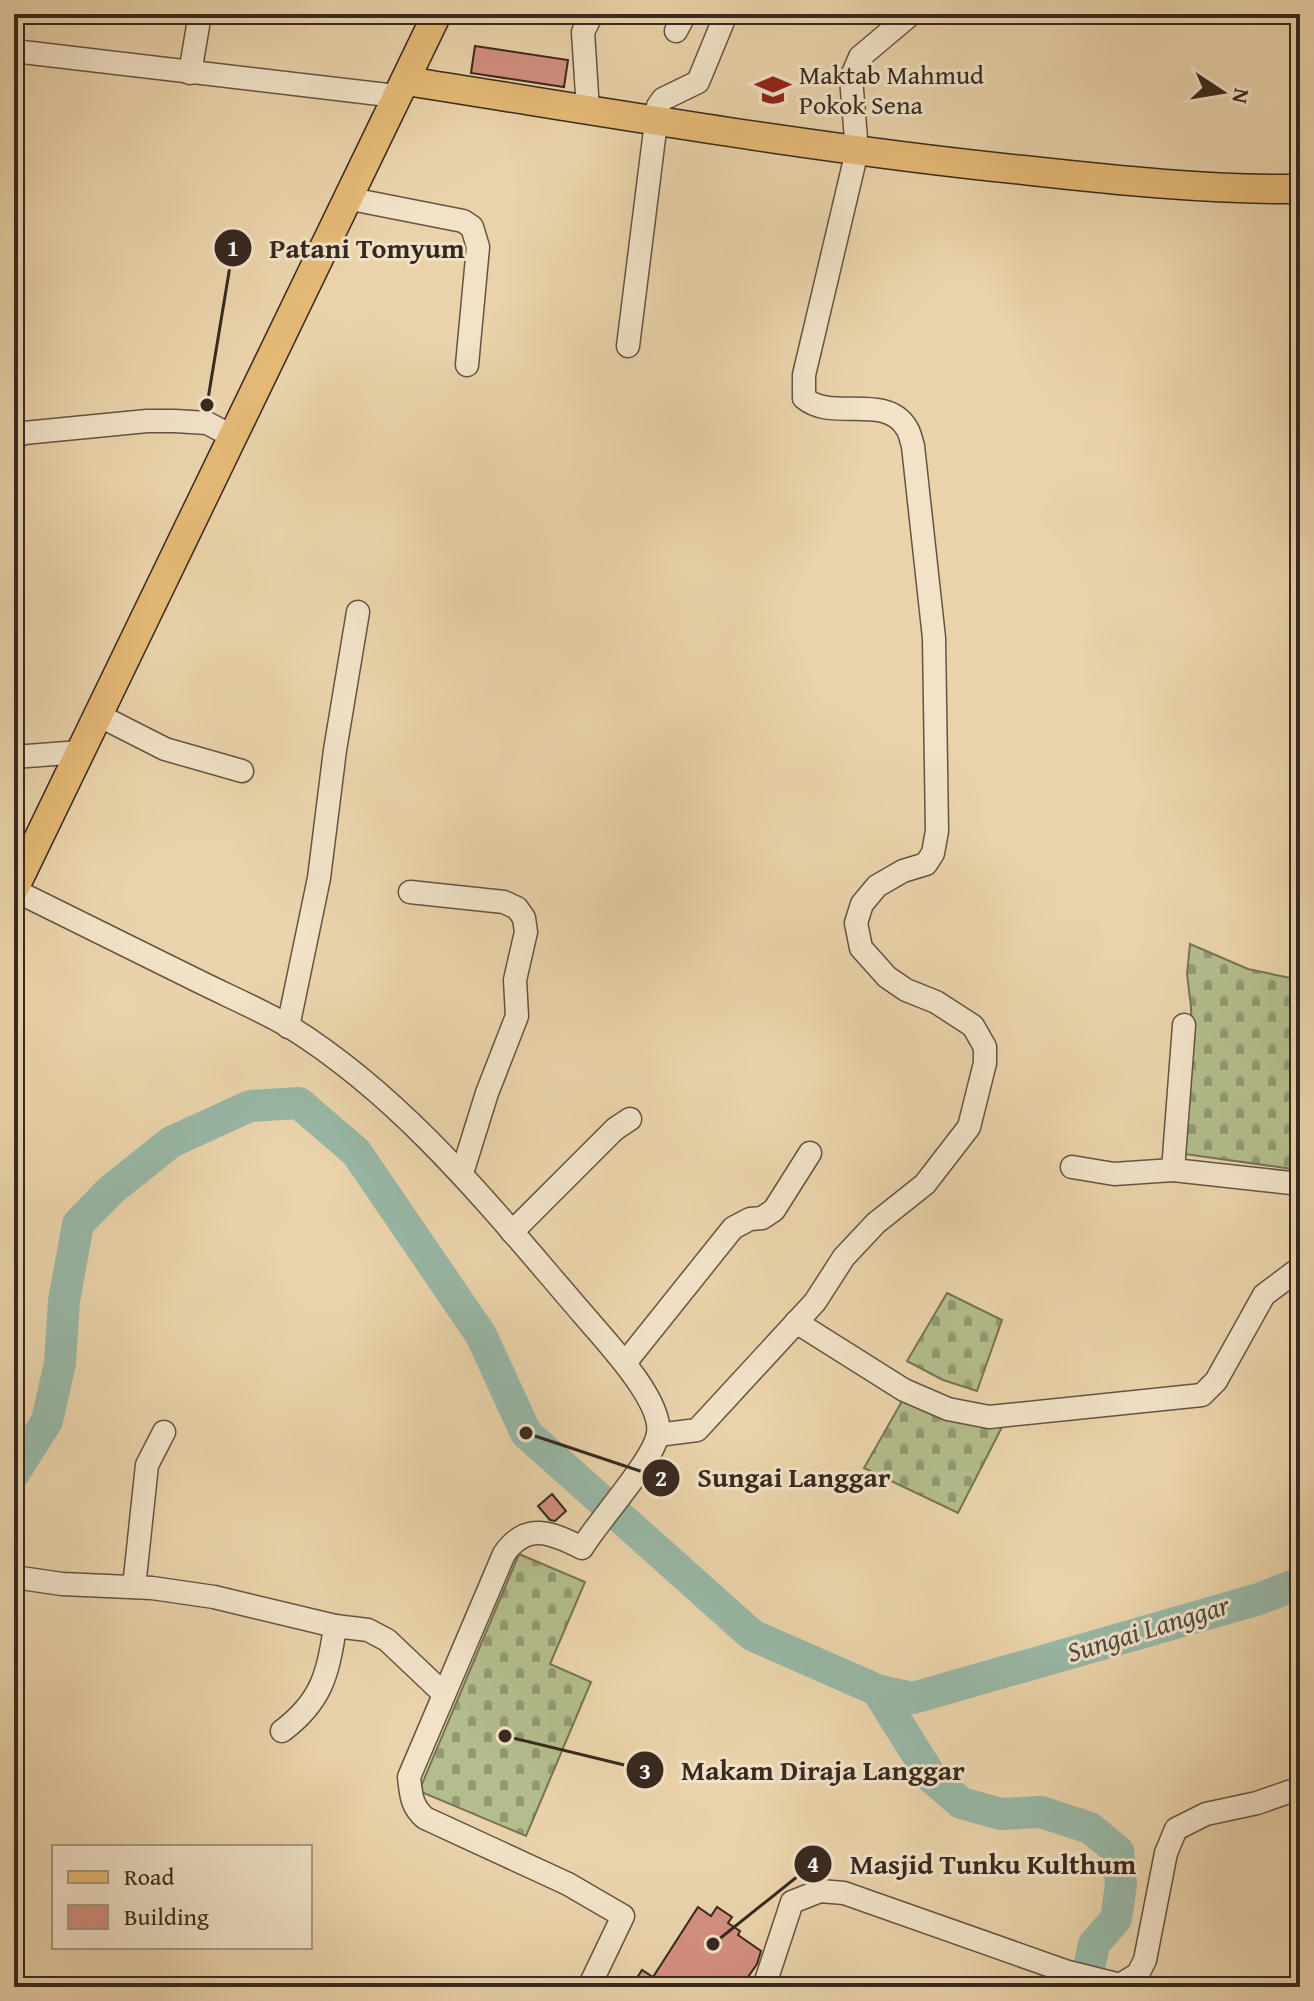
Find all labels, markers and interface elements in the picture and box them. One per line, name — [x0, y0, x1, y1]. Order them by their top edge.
north arrow — [1182, 52, 1262, 132]
place label: Maktab Mahmud Pokok Sena — [799, 55, 984, 124]
school or university icon: Maktab Mahmud Pokok Sena — [754, 71, 792, 109]
text: N — [1224, 86, 1259, 107]
callout: Patani Tomyum — [213, 222, 481, 274]
text: Patani Tomyum — [269, 227, 465, 268]
text: 1 — [227, 230, 239, 265]
callout: Sungai Langgar — [641, 1452, 907, 1504]
text: Sungai Langgar — [697, 1456, 891, 1497]
text: 2 — [655, 1460, 667, 1495]
water label: Sungai Langgar — [1061, 1583, 1236, 1672]
callout: Makam Diraja Langgar — [625, 1744, 981, 1796]
text: Makam Diraja Langgar — [681, 1749, 965, 1790]
text: 3 — [639, 1753, 651, 1788]
callout: Masjid Tunku Kulthum — [793, 1838, 1152, 1890]
text: Masjid Tunku Kulthum — [850, 1843, 1136, 1884]
legend — [52, 1845, 312, 1949]
text: 4 — [807, 1846, 819, 1881]
text: Road — [124, 1859, 174, 1894]
text: Building — [124, 1899, 209, 1934]

